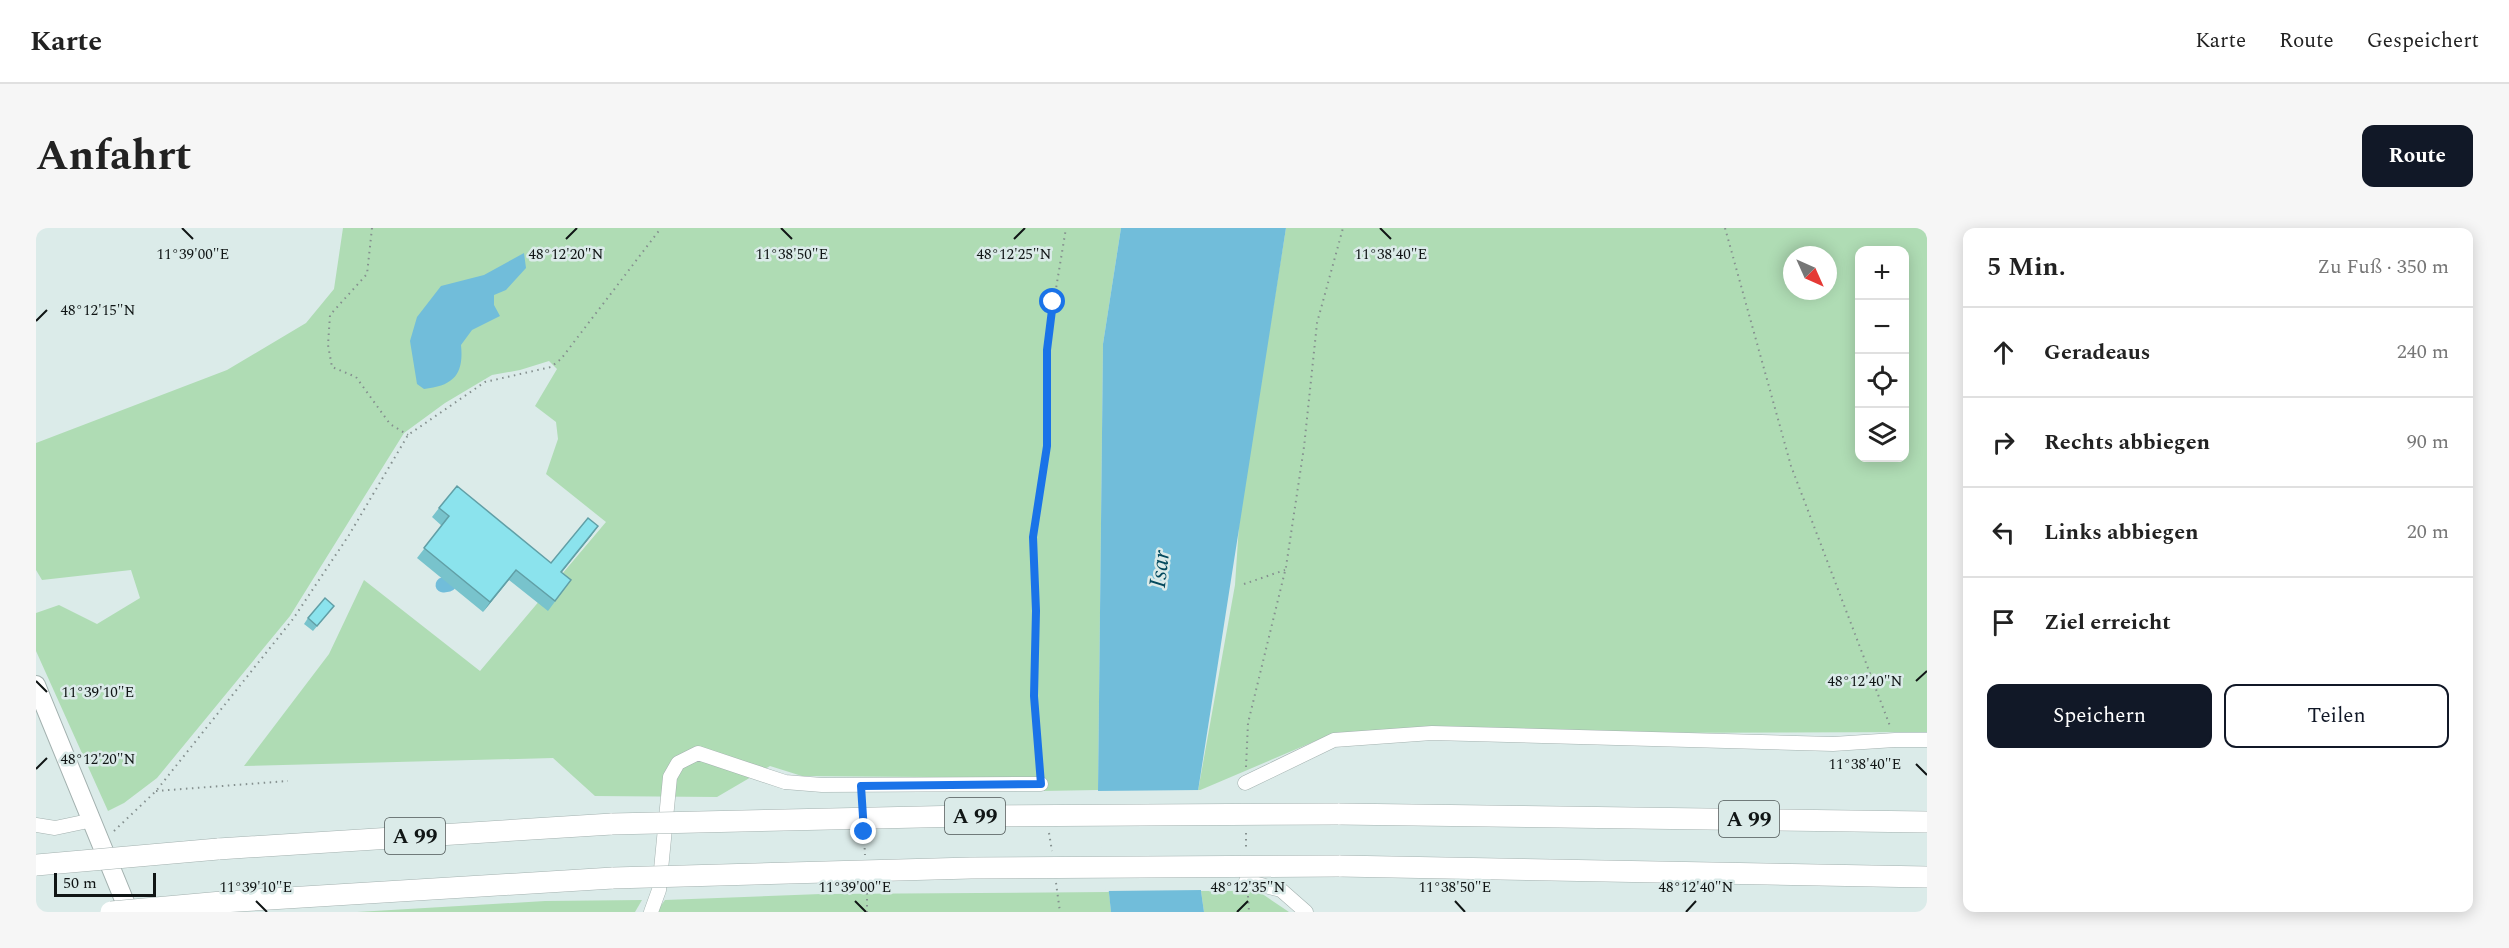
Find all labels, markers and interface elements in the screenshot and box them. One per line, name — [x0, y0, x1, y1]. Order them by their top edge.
text: Karte — [30, 20, 102, 63]
text: Karte — [2195, 25, 2246, 57]
text: Route — [2279, 25, 2334, 57]
text: Gespeichert — [2367, 25, 2479, 57]
text: Anfahrt — [36, 125, 192, 188]
button: Route — [2362, 125, 2473, 187]
text: 11°39'00"E — [157, 243, 229, 266]
text: 48°12'20"N — [529, 243, 604, 266]
text: 11°38'50"E — [756, 243, 828, 266]
text: 48°12'25"N — [977, 243, 1052, 266]
text: 11°38'40"E — [1355, 243, 1427, 266]
north arrow — [1783, 246, 1837, 300]
map controls — [1855, 246, 1909, 462]
button: + — [1855, 246, 1909, 300]
text: 5 Min. — [1987, 247, 2066, 287]
text: Zu Fuß · 350 m — [2317, 252, 2449, 282]
route start — [1039, 288, 1065, 314]
text: 48°12'15"N — [61, 299, 136, 322]
button: − — [1855, 300, 1909, 354]
icon: ahead — [1987, 336, 2020, 369]
text: Geradeaus — [2044, 336, 2150, 369]
text: 240 m — [2397, 337, 2449, 367]
button: locate — [1855, 354, 1909, 408]
button: layers — [1855, 408, 1909, 462]
icon: right — [1987, 426, 2020, 459]
text: Rechts abbiegen — [2044, 426, 2210, 459]
text: 90 m — [2407, 427, 2449, 457]
icon: left — [1987, 516, 2020, 549]
text: Links abbiegen — [2044, 516, 2199, 549]
text: 20 m — [2407, 517, 2449, 547]
water label: Isar — [1140, 548, 1180, 590]
icon: arrive — [1987, 606, 2020, 639]
text: Ziel erreicht — [2044, 606, 2171, 639]
text: 48°12'40"N — [1828, 670, 1903, 693]
text: 11°39'10"E — [62, 681, 134, 704]
button: Speichern — [1987, 684, 2212, 748]
button: Teilen — [2224, 684, 2449, 748]
text: 48°12'20"N — [61, 748, 136, 771]
text: 11°38'40"E — [1829, 753, 1901, 776]
road number: A 99 — [945, 798, 1005, 834]
road number: A 99 — [1719, 801, 1779, 837]
road number: A 99 — [385, 818, 445, 854]
route end — [850, 818, 876, 844]
scale bar — [54, 870, 156, 898]
text: 50 m — [63, 871, 97, 895]
text: 11°39'10"E — [220, 876, 292, 899]
text: 11°39'00"E — [819, 876, 891, 899]
text: 48°12'35"N — [1211, 876, 1286, 899]
text: 11°38'50"E — [1419, 876, 1491, 899]
text: 48°12'40"N — [1659, 876, 1734, 899]

